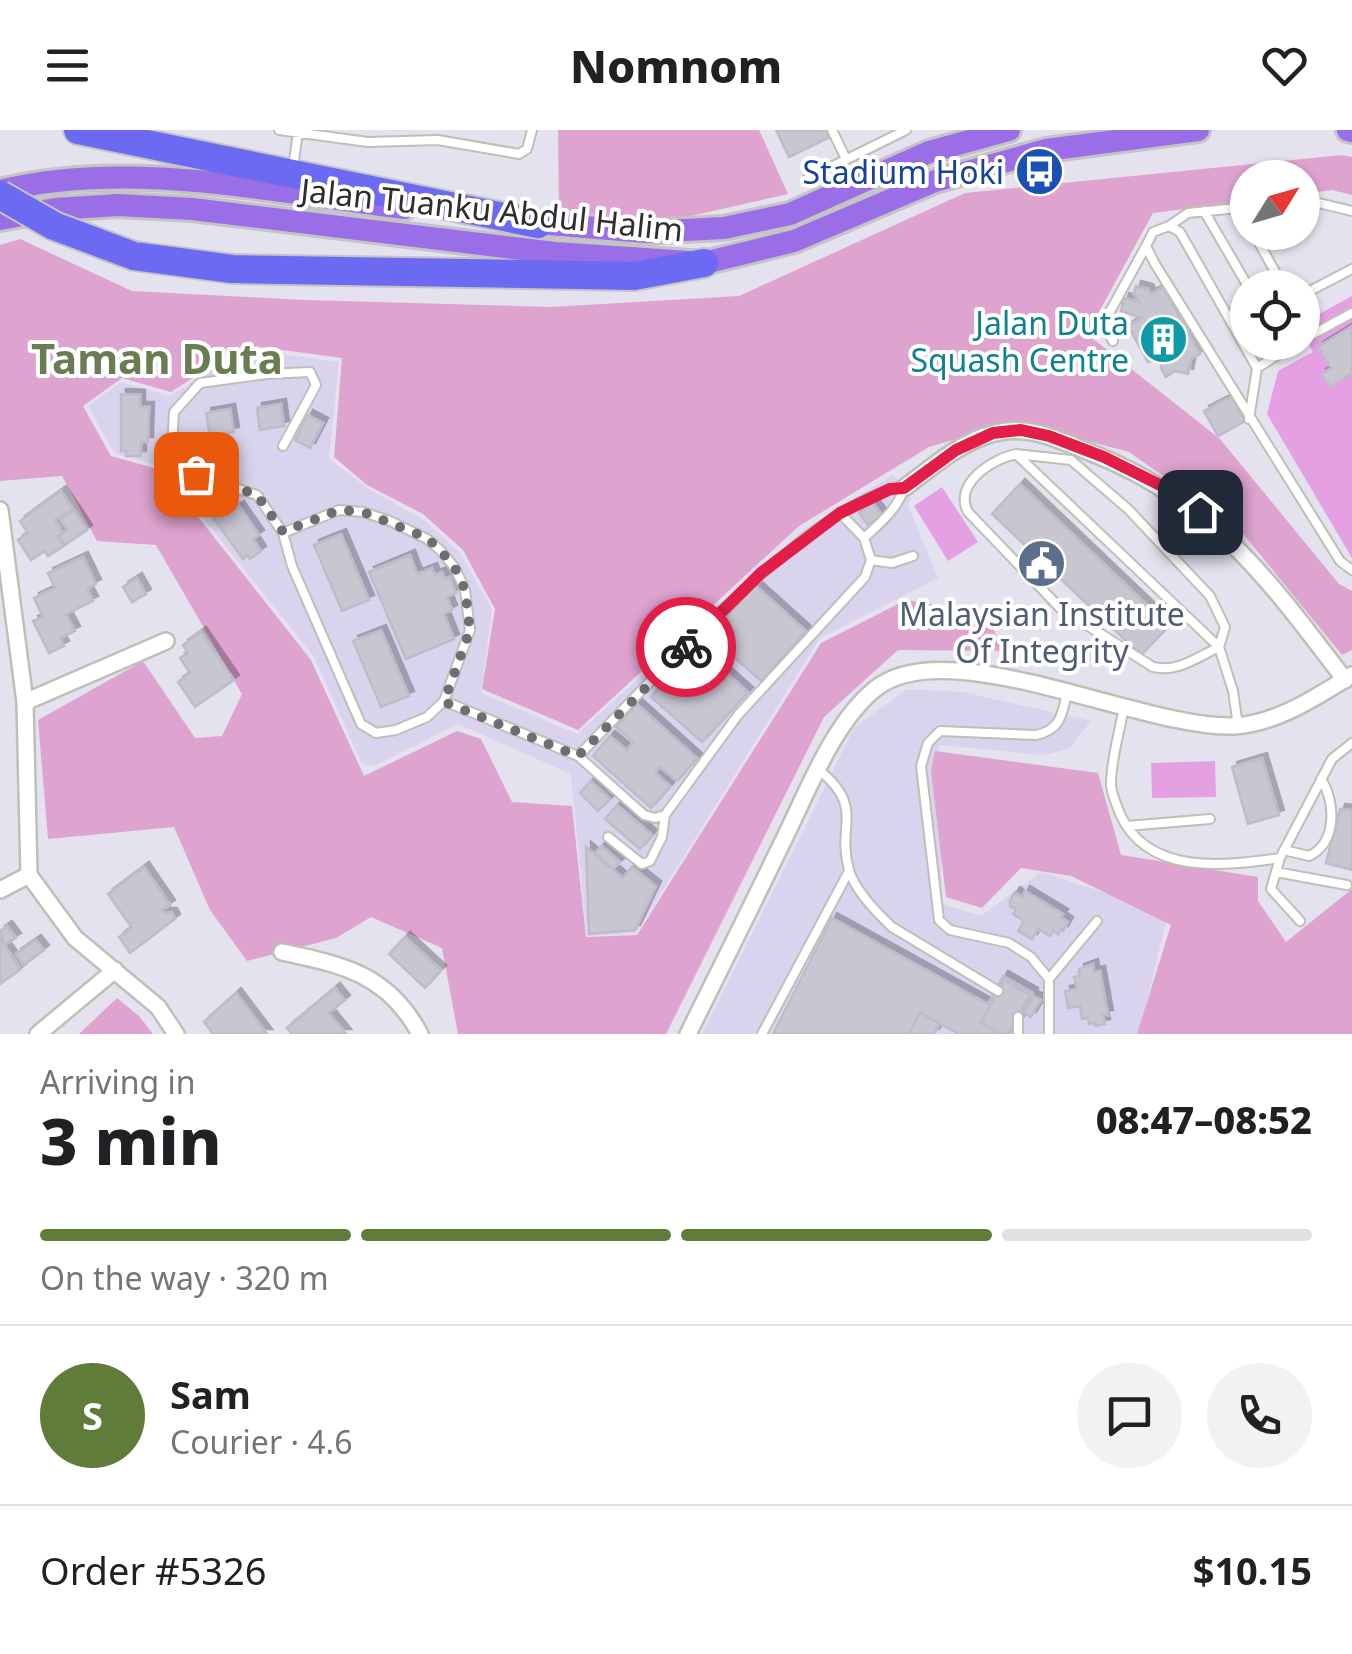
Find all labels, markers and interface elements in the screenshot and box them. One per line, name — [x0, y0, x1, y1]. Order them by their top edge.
text: Nomnom — [570, 35, 782, 96]
icon: menu — [40, 38, 95, 93]
icon: heart — [1257, 38, 1312, 93]
bus stop icon: Stadium Hoki — [1013, 145, 1065, 197]
place label: Stadium Hoki — [803, 150, 1004, 193]
north arrow — [1230, 160, 1320, 250]
map controls — [1230, 160, 1320, 360]
street label: Jalan Tuanku Abdul Halim — [296, 167, 685, 250]
button: locate — [1230, 270, 1320, 360]
place label: Jalan Duta Squash Centre — [910, 301, 1129, 381]
building icon: Jalan Duta Squash Centre — [1138, 314, 1190, 366]
district label: Taman Duta — [31, 329, 283, 386]
pin — [154, 432, 239, 517]
icon: bag — [169, 447, 224, 502]
pin — [1158, 470, 1243, 555]
icon: home — [1173, 485, 1228, 540]
public building icon: Malaysian Institute Of Integrity — [1016, 537, 1068, 589]
place label: Malaysian Institute Of Integrity — [899, 592, 1185, 672]
courier — [636, 597, 736, 697]
icon: bike — [659, 620, 714, 675]
text: Arriving in — [40, 1060, 195, 1103]
text: 08:47–08:52 — [1096, 1093, 1312, 1145]
text: 3 min — [40, 1096, 222, 1184]
text: On the way · 320 m — [40, 1256, 329, 1299]
button: chat — [1077, 1363, 1182, 1468]
button: phone — [1207, 1363, 1312, 1468]
text: Sam — [170, 1368, 251, 1420]
text: S — [82, 1389, 103, 1441]
text: Courier · 4.6 — [170, 1420, 353, 1463]
text: Order #5326 — [40, 1544, 266, 1596]
text: $10.15 — [1193, 1544, 1312, 1596]

